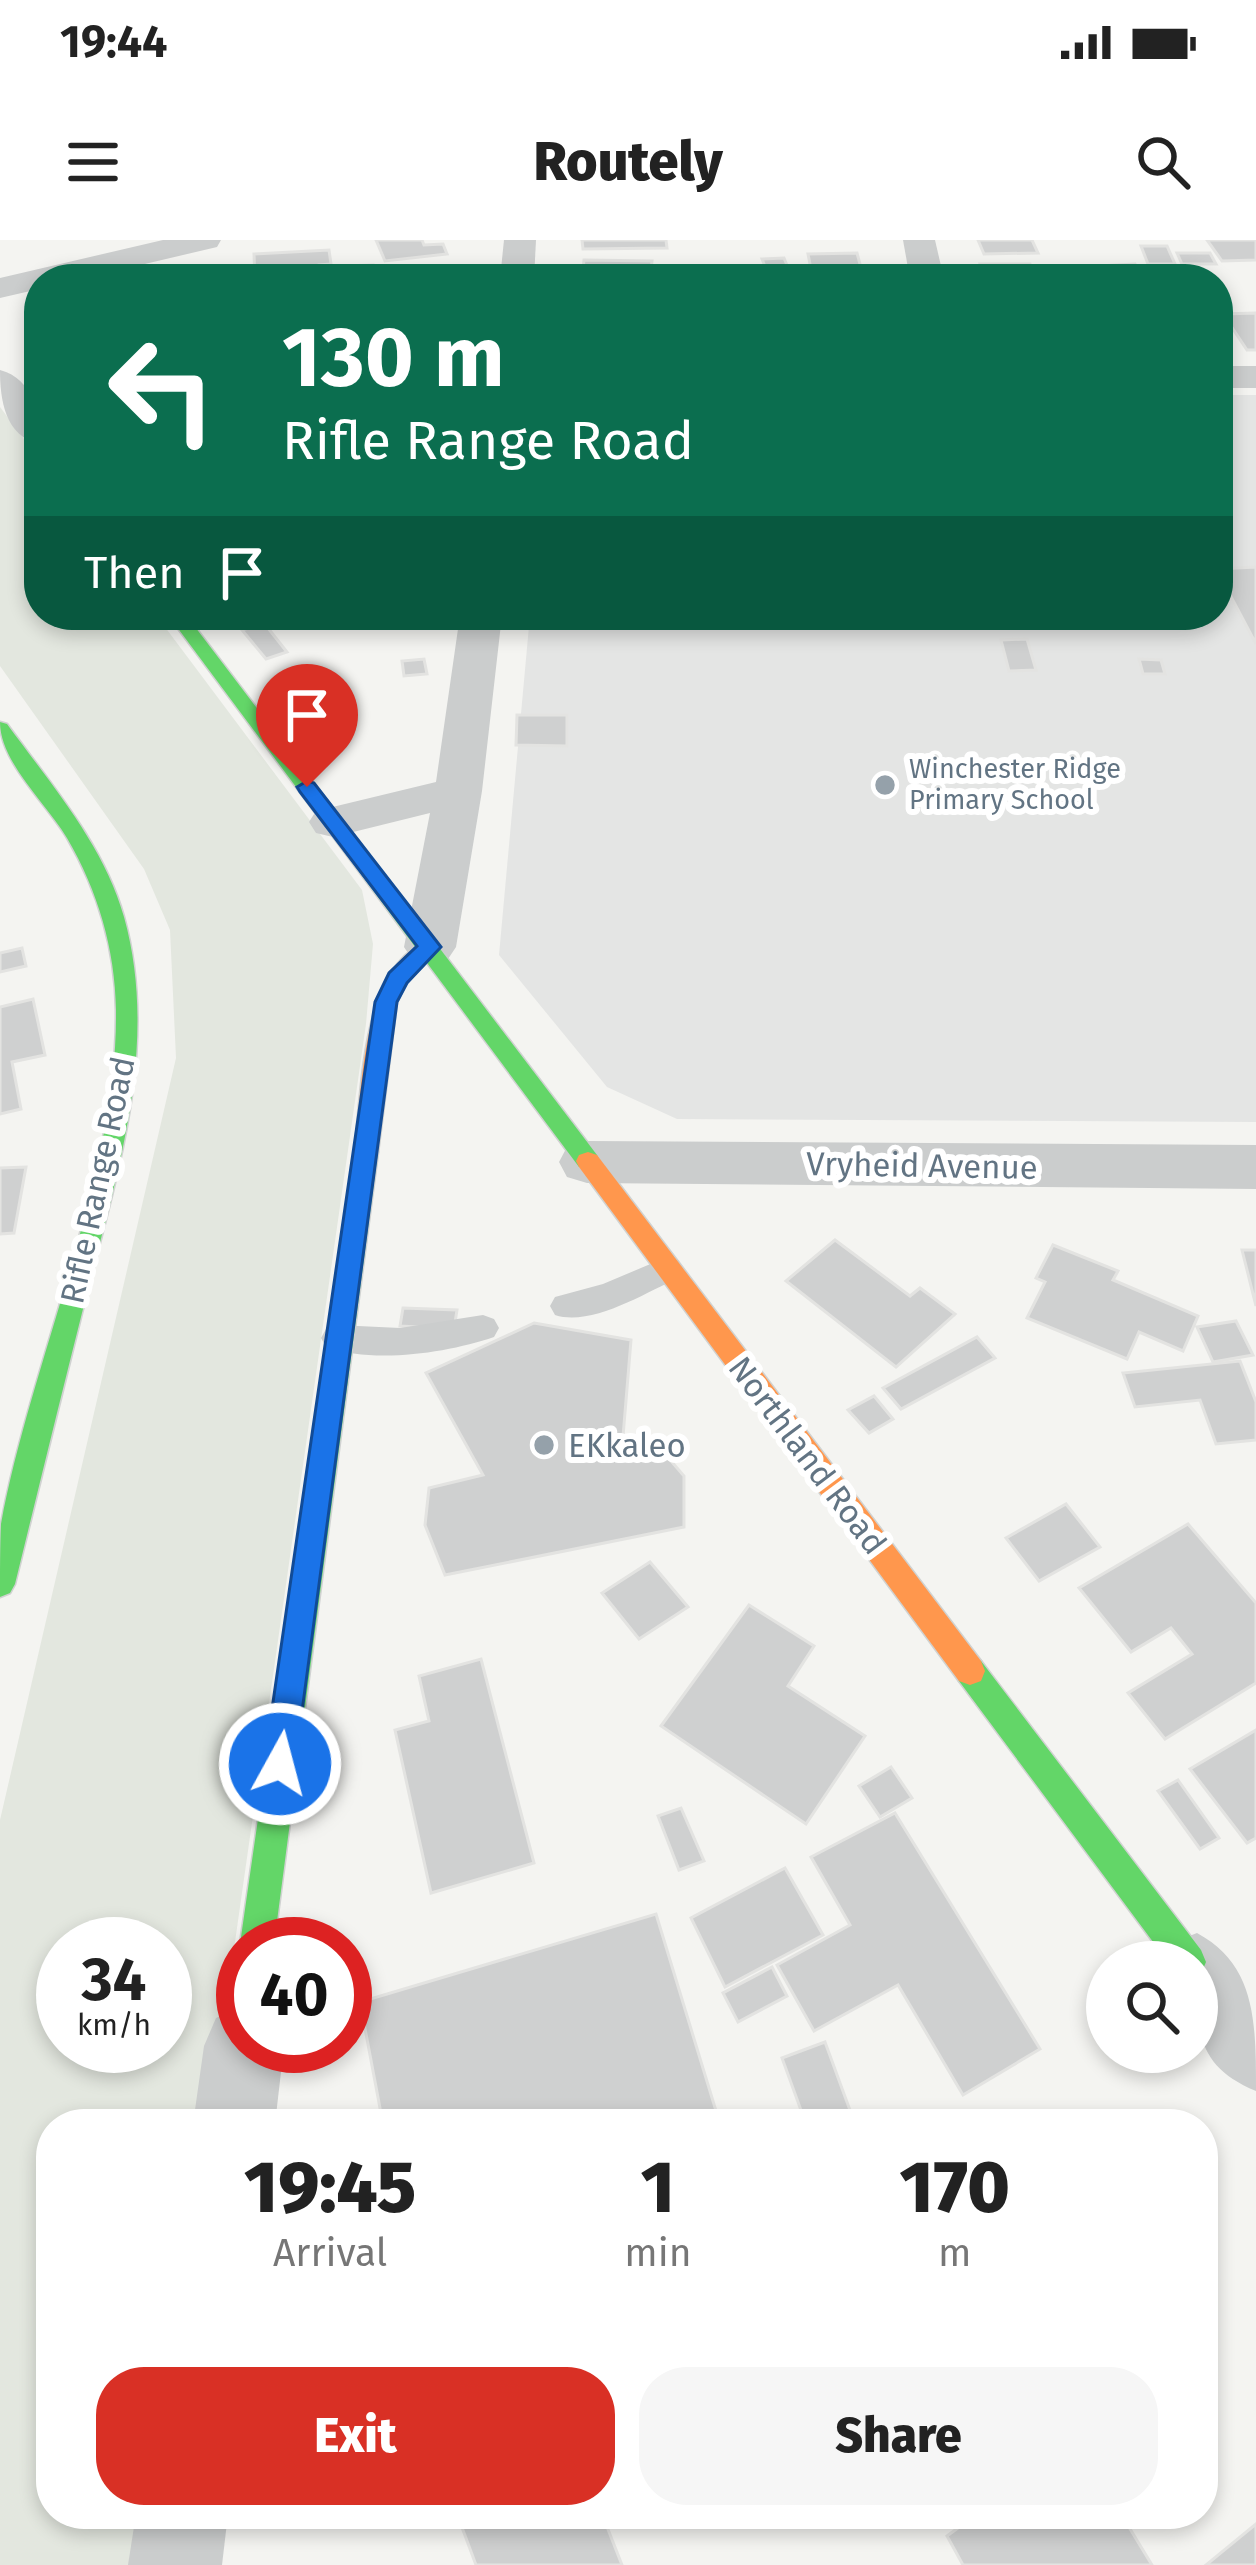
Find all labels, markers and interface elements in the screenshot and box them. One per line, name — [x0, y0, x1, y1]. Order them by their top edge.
text: 19:44 — [60, 15, 168, 69]
icon: menu — [60, 129, 126, 195]
icon: search — [1130, 129, 1196, 195]
text: Routely — [533, 130, 723, 194]
text: 130 m — [282, 307, 505, 408]
icon: left — [84, 312, 240, 468]
text: Rifle Range Road — [282, 409, 694, 473]
icon: arrive — [209, 540, 275, 606]
text: Then — [84, 546, 185, 600]
pin — [256, 664, 358, 787]
icon: arrive — [274, 682, 340, 748]
place label: Winchester Ridge Primary School — [909, 753, 1121, 816]
marker: Winchester Ridge Primary School — [872, 772, 898, 798]
street label: Rifle Range Road — [52, 1053, 144, 1307]
street label: Vryheid Avenue — [806, 1144, 1038, 1188]
street label: Northland Road — [720, 1349, 895, 1562]
place label: EKkaleo — [568, 1426, 686, 1466]
marker: EKkaleo — [531, 1432, 557, 1458]
position arrow — [217, 1701, 343, 1827]
speed limit sign: 40 — [216, 1917, 372, 2073]
map controls — [1086, 1941, 1218, 2073]
button: search — [1086, 1941, 1218, 2073]
text: 34 — [82, 1944, 146, 2016]
text: km/h — [77, 2007, 151, 2043]
text: 19:45 — [244, 2145, 416, 2231]
text: 1 — [641, 2145, 675, 2231]
text: 170 — [900, 2145, 1010, 2231]
text: Arrival — [273, 2230, 387, 2276]
text: min — [624, 2230, 692, 2276]
text: m — [938, 2230, 971, 2276]
button: Exit — [96, 2367, 615, 2505]
button: Share — [639, 2367, 1158, 2505]

